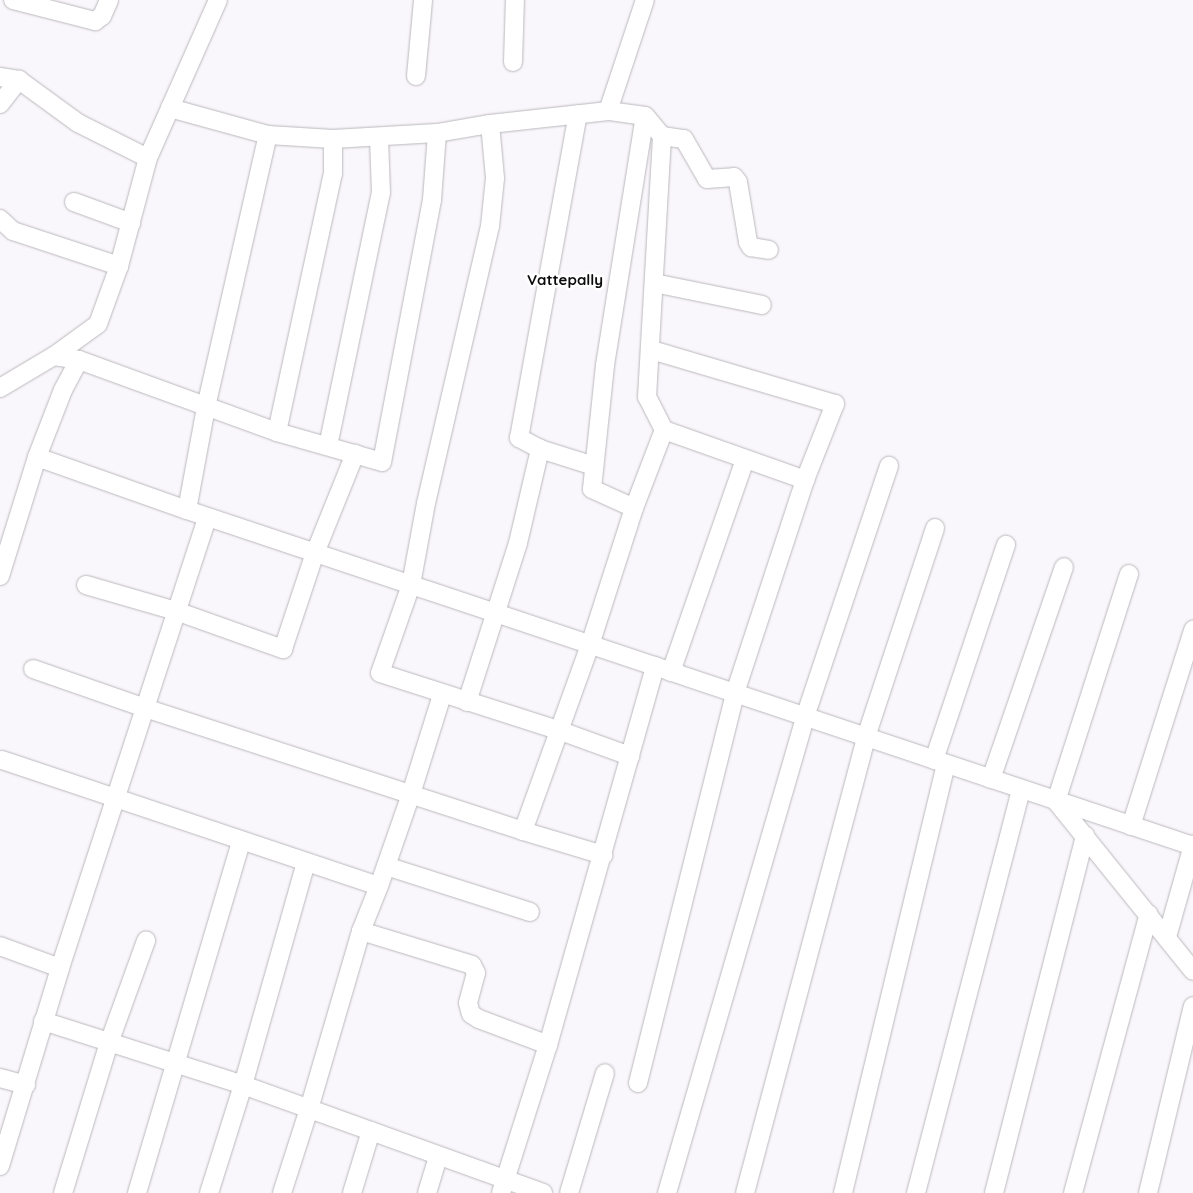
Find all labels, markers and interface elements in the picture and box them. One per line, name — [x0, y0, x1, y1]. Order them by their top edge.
district label: Vattepally — [527, 271, 603, 289]

